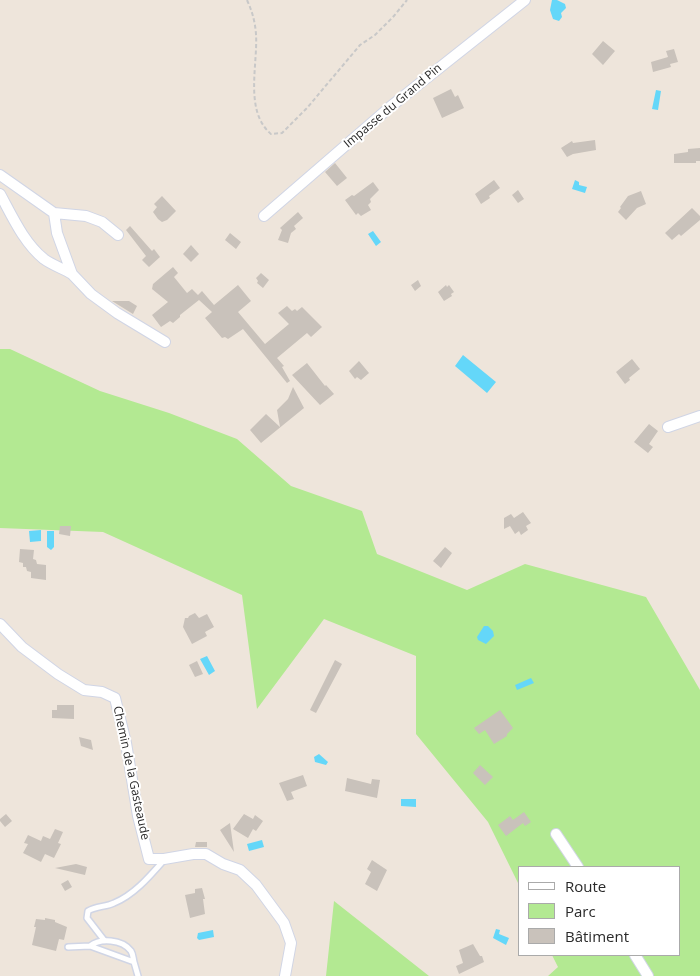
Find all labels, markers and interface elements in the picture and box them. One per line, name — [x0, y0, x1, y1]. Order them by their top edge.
street label: Impasse du Grand Pin — [341, 61, 445, 151]
street label: Chemin de la Gasteaude — [110, 705, 152, 841]
legend — [518, 866, 680, 956]
text: Route — [565, 876, 606, 896]
text: Parc — [565, 901, 596, 921]
text: Bâtiment — [565, 926, 629, 946]

